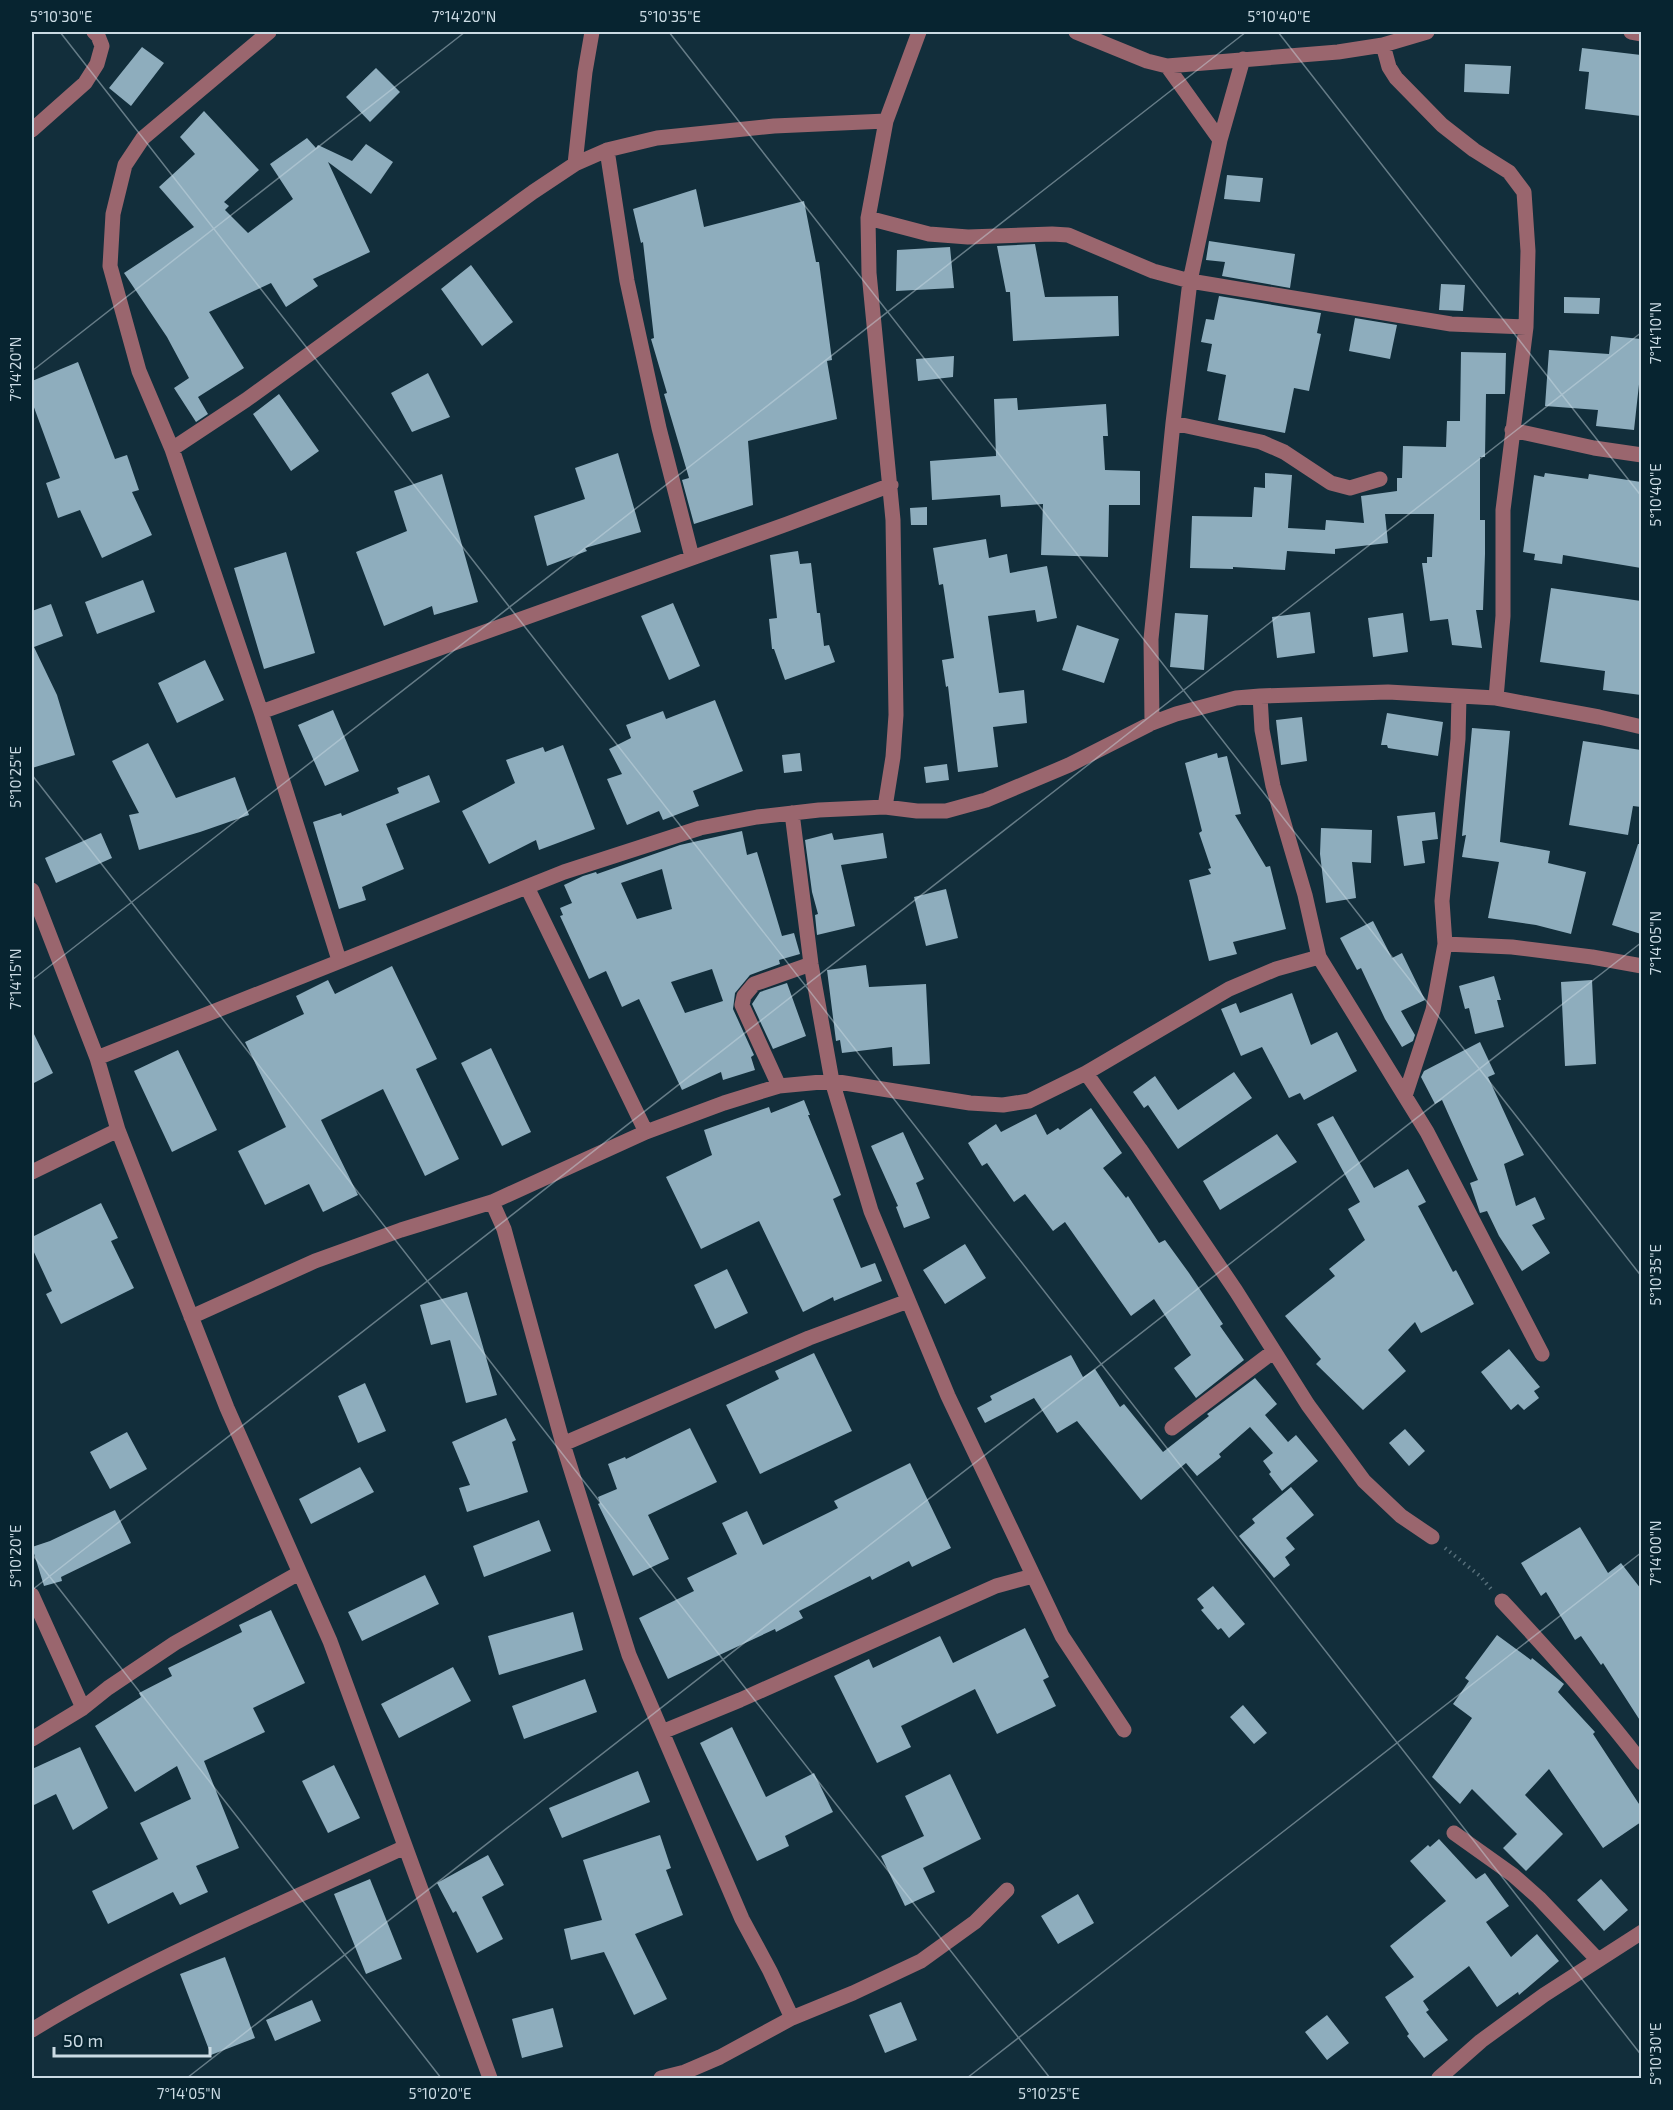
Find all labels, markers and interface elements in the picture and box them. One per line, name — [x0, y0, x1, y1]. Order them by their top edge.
text: 5°10'30"E — [30, 7, 92, 25]
text: 7°14'20"N — [432, 7, 496, 25]
text: 5°10'35"E — [639, 7, 701, 25]
text: 5°10'40"E — [1247, 7, 1311, 25]
text: 7°14'10"N — [1646, 302, 1664, 364]
text: 7°14'20"N — [6, 337, 24, 401]
text: 5°10'40"E — [1646, 463, 1664, 527]
text: 5°10'25"E — [6, 746, 24, 808]
text: 7°14'05"N — [1646, 911, 1664, 975]
text: 7°14'15"N — [6, 948, 24, 1010]
text: 5°10'35"E — [1646, 1244, 1664, 1306]
text: 7°14'00"N — [1646, 1520, 1664, 1586]
text: 5°10'20"E — [6, 1525, 24, 1587]
scale bar — [54, 2020, 210, 2058]
text: 5°10'30"E — [1646, 2023, 1664, 2085]
text: 50 m — [63, 2029, 103, 2051]
text: 7°14'05"N — [157, 2084, 221, 2102]
text: 5°10'20"E — [409, 2084, 471, 2102]
text: 5°10'25"E — [1018, 2084, 1080, 2102]

